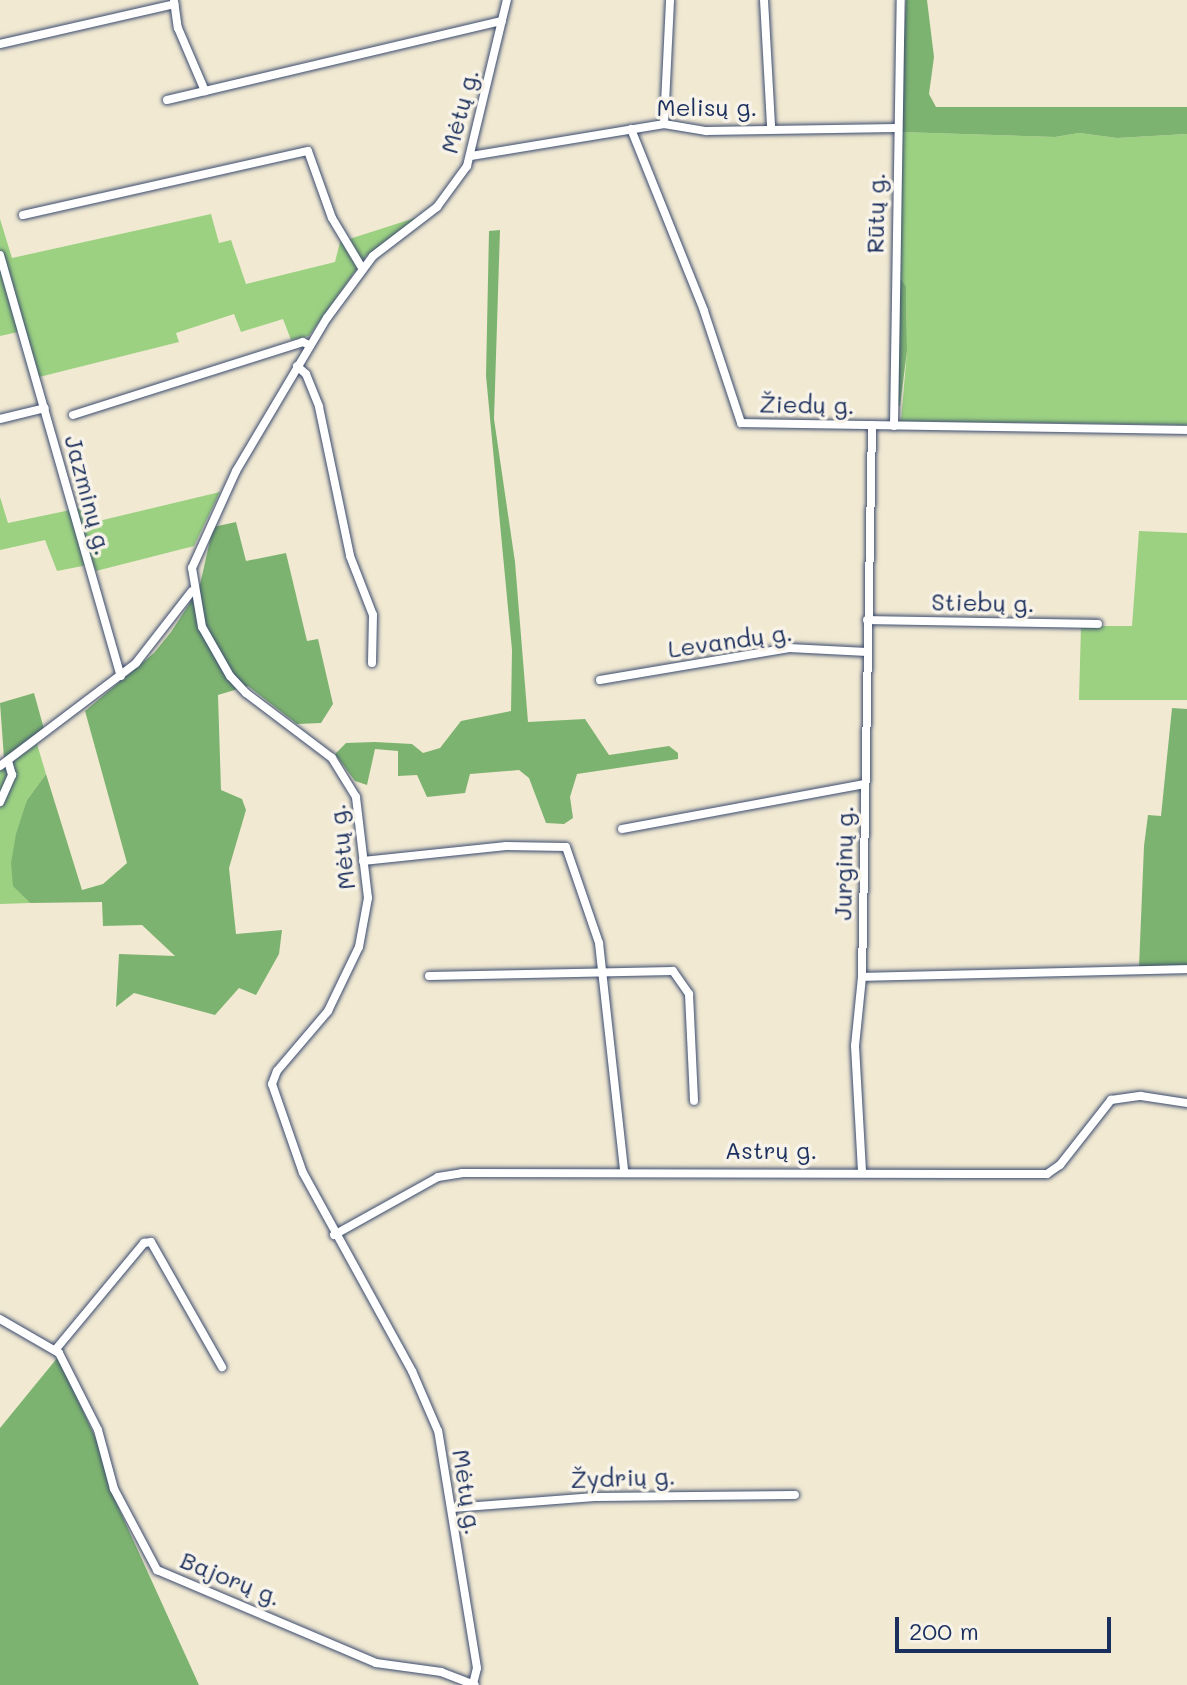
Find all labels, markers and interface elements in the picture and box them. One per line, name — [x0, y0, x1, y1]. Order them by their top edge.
street label: Mėtų g. — [434, 66, 484, 156]
street label: Melisų g. — [657, 93, 757, 121]
street label: Rūtų g. — [860, 172, 890, 254]
street label: Žiedų g. — [759, 389, 855, 419]
street label: Jazminų g. — [59, 432, 119, 558]
street label: Stiebų g. — [931, 587, 1035, 617]
street label: Levandų g. — [666, 617, 794, 663]
street label: Mėtų g. — [321, 802, 361, 892]
street label: Jurginų g. — [828, 805, 858, 921]
street label: Astrų g. — [725, 1136, 817, 1164]
street label: Mėtų g. — [447, 1447, 489, 1537]
street label: Žydrių g. — [570, 1461, 676, 1493]
street label: Bajorų g. — [176, 1545, 286, 1611]
scale bar — [899, 1601, 1115, 1651]
text: 200 m — [909, 1615, 979, 1646]

